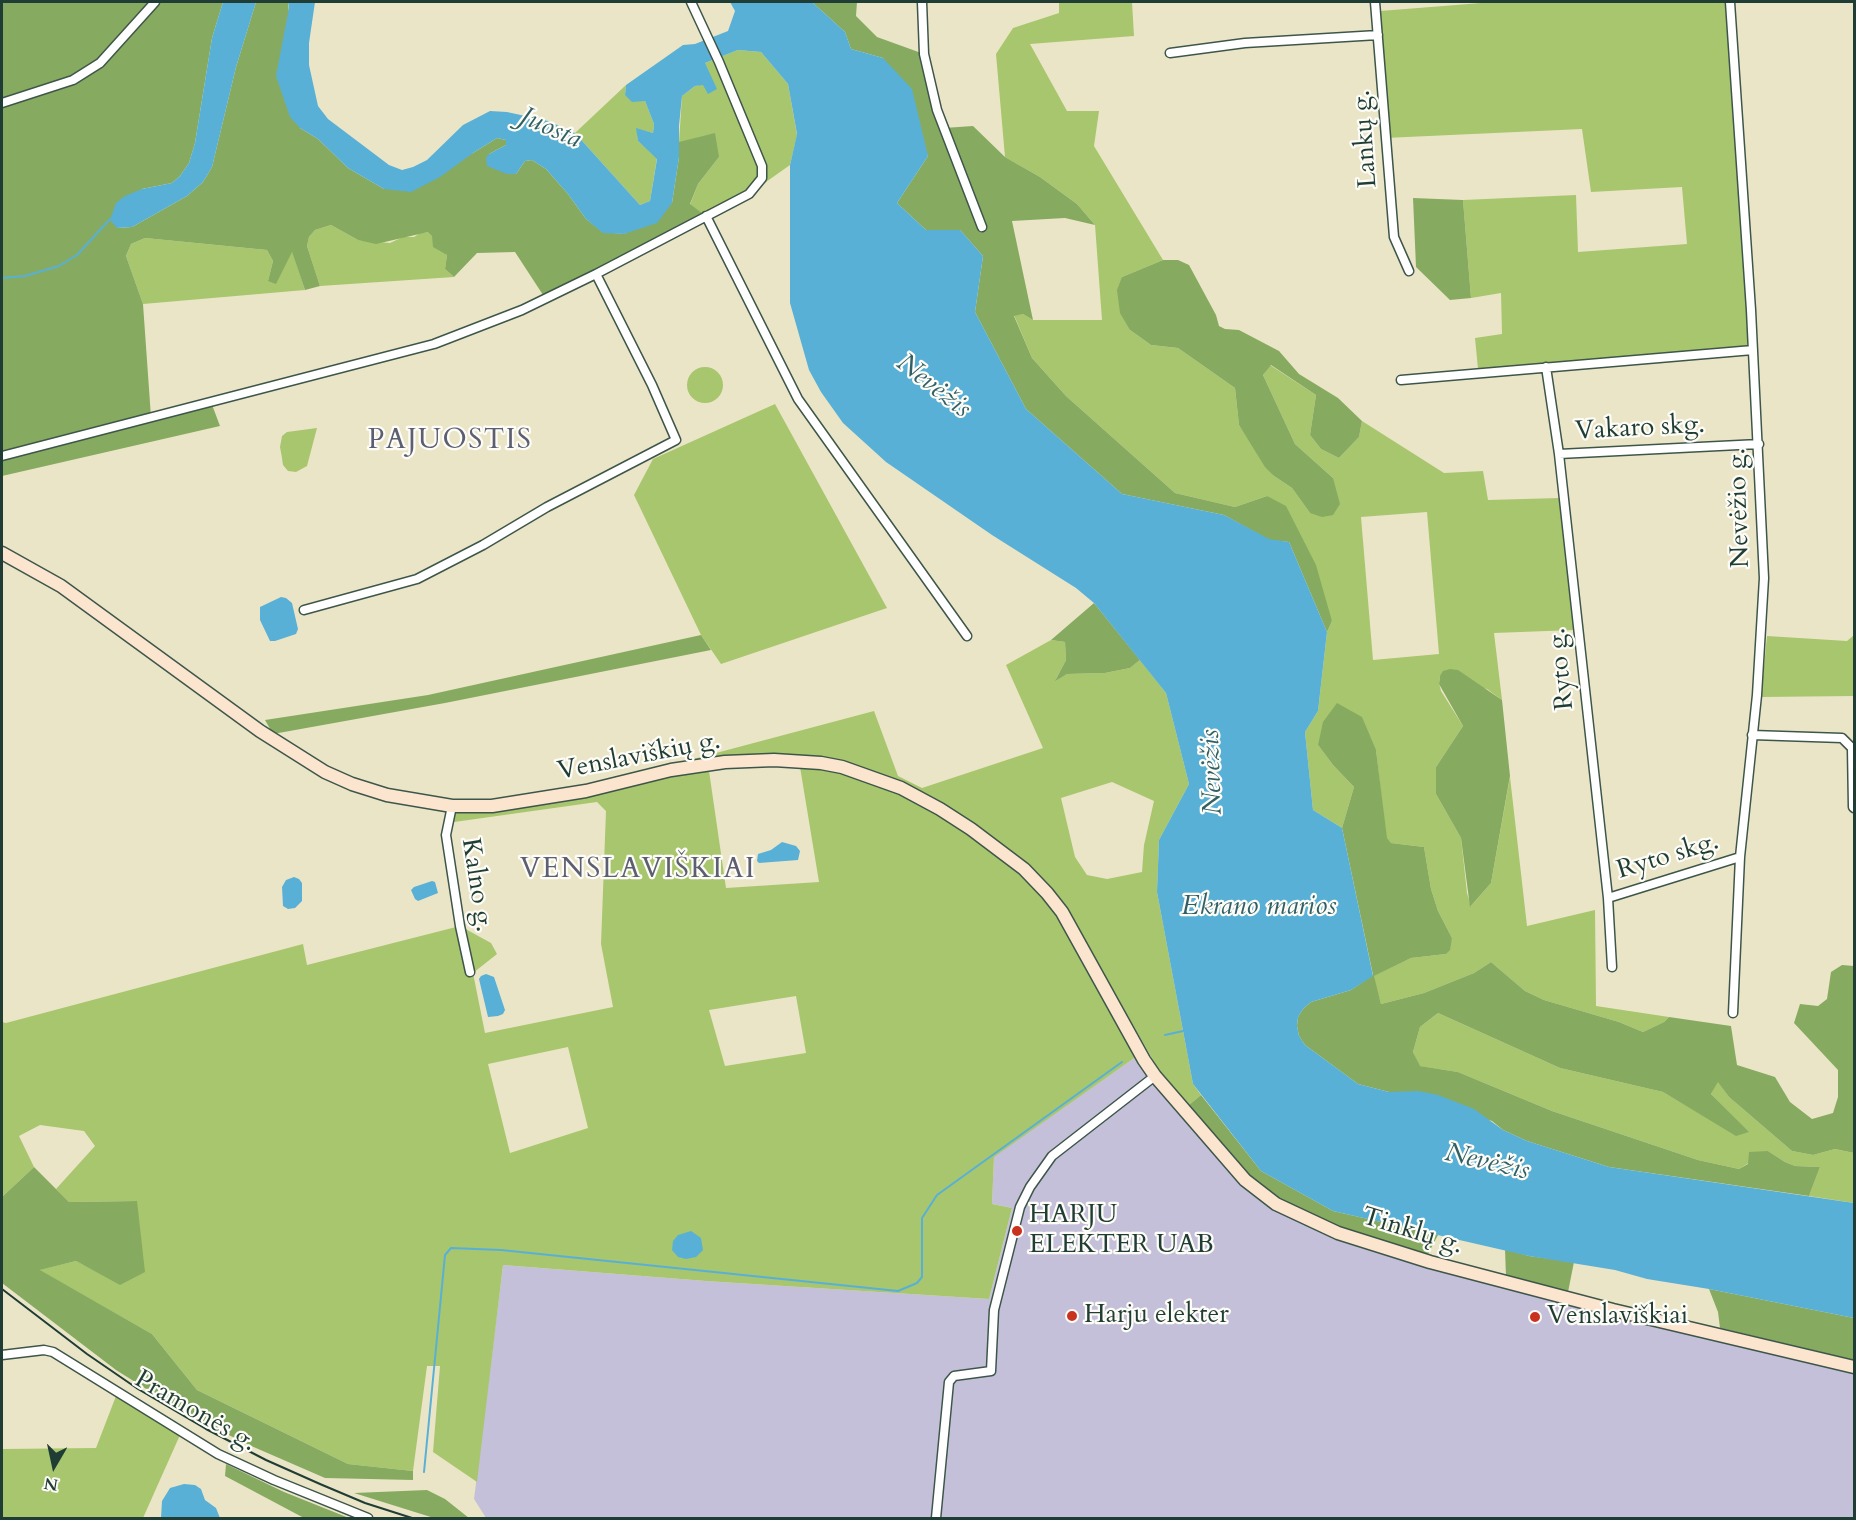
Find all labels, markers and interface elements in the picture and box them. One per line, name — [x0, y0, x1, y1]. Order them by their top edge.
street label: Lankų g. — [1347, 89, 1385, 189]
water label: Juosta — [514, 101, 586, 157]
water label: Nevėžis — [889, 348, 977, 426]
street label: Vakaro skg. — [1574, 410, 1706, 448]
district label: PAJUOSTIS — [368, 425, 532, 459]
street label: Nevėžio g. — [1722, 448, 1758, 568]
street label: Ryto g. — [1542, 627, 1582, 711]
street label: Venslaviškių g. — [555, 726, 723, 788]
water label: Nevėžis — [1195, 729, 1231, 815]
street label: Ryto skg. — [1613, 827, 1723, 887]
street label: Kalno g. — [453, 836, 499, 934]
district label: VENSLAVIŠKIAI — [520, 854, 756, 888]
water label: Ekrano marios — [1182, 892, 1336, 924]
water label: Nevėžis — [1442, 1138, 1532, 1188]
place label: HARJU ELEKTER UAB — [1029, 1200, 1214, 1262]
street label: Tinklų g. — [1358, 1202, 1466, 1262]
marker: HARJU ELEKTER UAB — [1010, 1224, 1024, 1238]
place label: Harju elekter — [1084, 1300, 1229, 1332]
place label: Venslaviškiai — [1547, 1301, 1688, 1333]
marker: Harju elekter — [1065, 1309, 1079, 1323]
marker: Venslaviškiai — [1528, 1310, 1542, 1324]
street label: Pramonės g. — [129, 1365, 261, 1459]
north arrow — [24, 1436, 84, 1496]
text: N — [43, 1472, 60, 1496]

